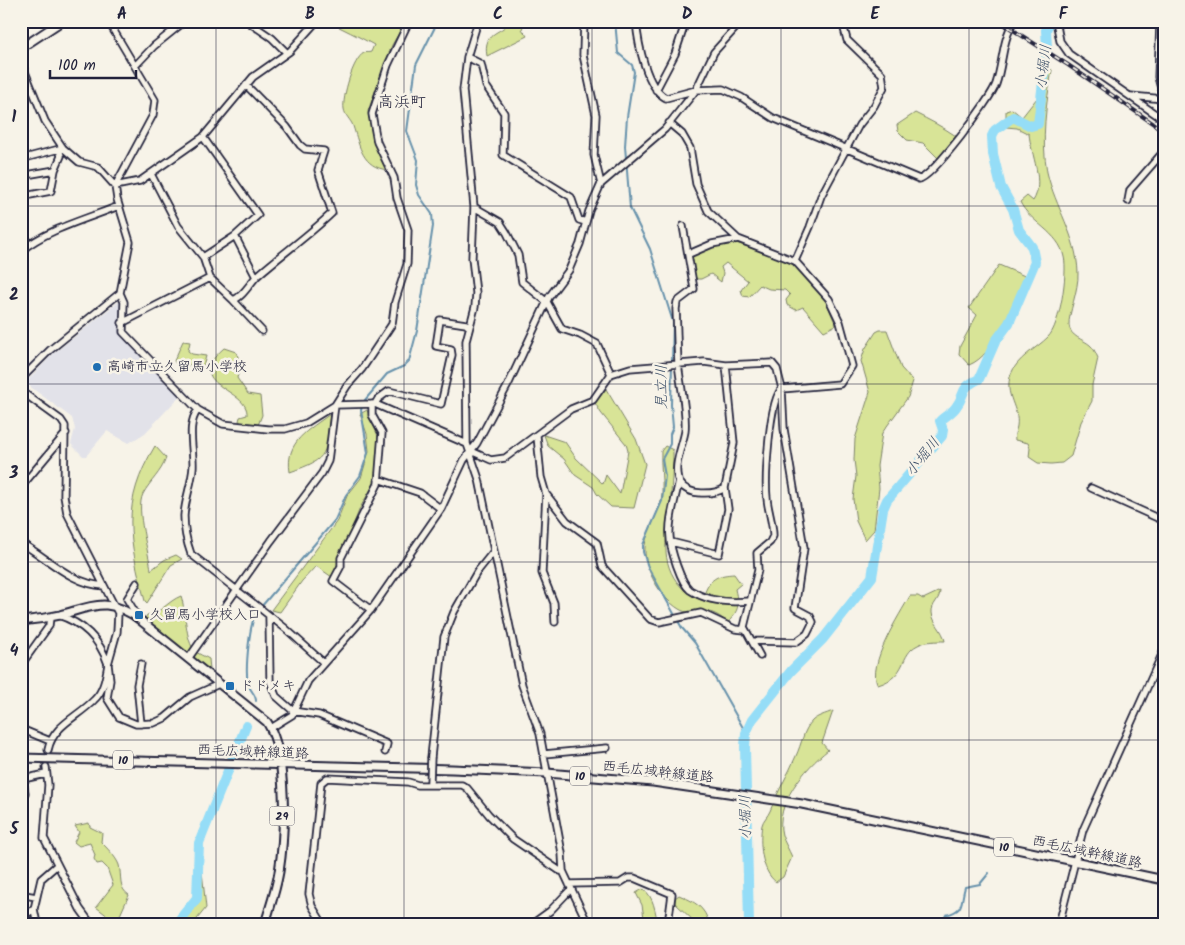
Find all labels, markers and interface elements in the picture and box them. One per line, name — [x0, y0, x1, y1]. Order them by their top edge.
text: A — [117, 2, 127, 27]
text: B — [305, 2, 315, 27]
text: C — [493, 2, 503, 27]
text: D — [682, 2, 693, 27]
text: E — [871, 2, 881, 27]
text: F — [1059, 2, 1069, 27]
water label: 小堀川 — [1029, 43, 1059, 91]
scale bar — [50, 48, 136, 80]
text: 100 m — [58, 54, 96, 78]
district label: 高浜町 — [378, 90, 426, 115]
text: 1 — [12, 105, 17, 130]
text: 2 — [9, 283, 19, 308]
place label: 高崎市立久留馬小学校 — [107, 356, 247, 378]
marker: 高崎市立久留馬小学校 — [91, 361, 103, 373]
water label: 見立川 — [650, 364, 674, 410]
water label: 小堀川 — [900, 432, 946, 482]
text: 3 — [9, 461, 19, 486]
place label: 久留馬小学校入口 — [149, 604, 261, 626]
marker: 久留馬小学校入口 — [133, 609, 145, 621]
text: 4 — [10, 639, 19, 664]
place label: ドドメキ — [240, 675, 296, 697]
marker: ドドメキ — [224, 680, 236, 692]
street label: 西毛広域幹線道路 — [197, 739, 309, 765]
road number: 10 — [113, 750, 133, 770]
street label: 西毛広域幹線道路 — [601, 755, 715, 789]
road number: 10 — [570, 766, 590, 786]
water label: 小堀川 — [734, 794, 758, 840]
road number: 29 — [270, 806, 294, 826]
text: 5 — [9, 817, 20, 842]
street label: 西毛広域幹線道路 — [1030, 830, 1144, 874]
road number: 10 — [994, 838, 1014, 856]

